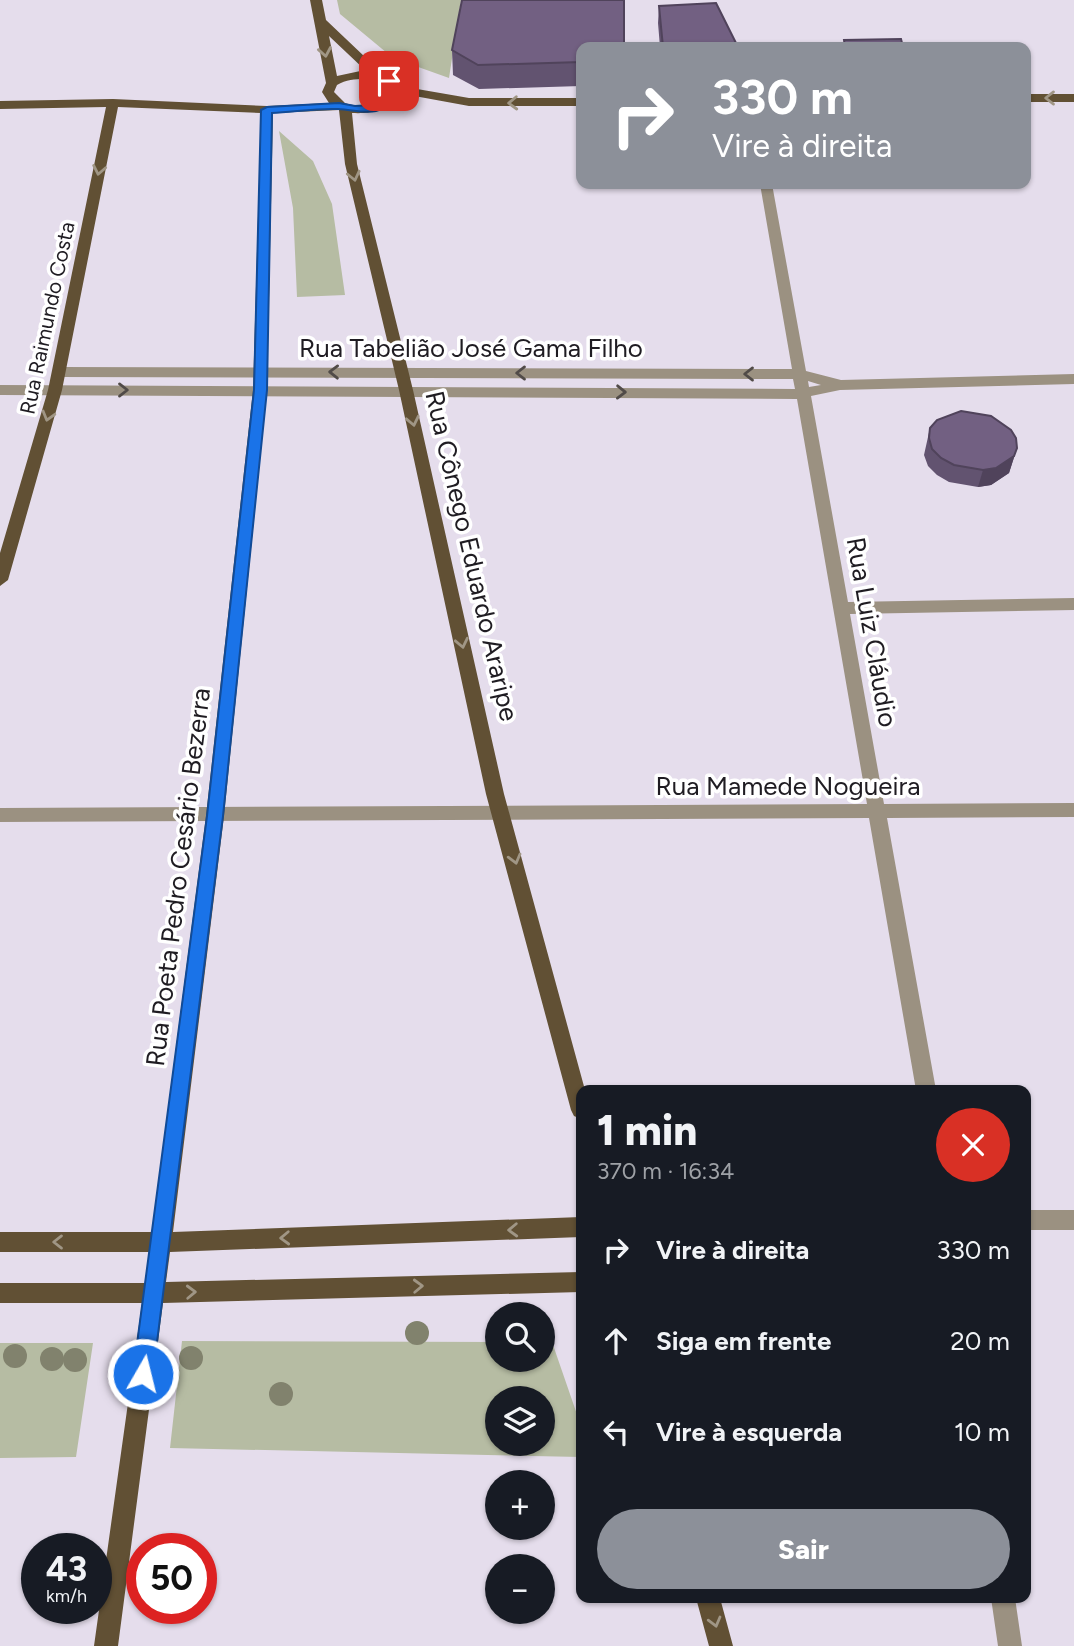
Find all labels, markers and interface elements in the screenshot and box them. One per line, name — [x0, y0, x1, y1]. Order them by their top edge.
one-way arrow — [317, 46, 332, 58]
pin — [359, 51, 419, 111]
icon: arrive — [370, 62, 408, 100]
text: 330 m — [712, 67, 853, 126]
icon: right — [597, 70, 688, 161]
one-way arrow — [1044, 90, 1055, 106]
one-way arrow — [507, 96, 518, 111]
text: Vire à direita — [712, 127, 892, 165]
one-way arrow — [93, 164, 108, 176]
one-way arrow — [346, 170, 360, 182]
street label: Rua Raimundo Costa — [14, 219, 80, 417]
street label: Rua Tabelião José Gama Filho — [299, 332, 643, 364]
one-way arrow — [328, 364, 338, 380]
one-way arrow — [516, 365, 526, 381]
one-way arrow — [743, 366, 754, 382]
one-way arrow — [119, 382, 129, 398]
one-way arrow — [616, 384, 627, 400]
street label: Rua Cônego Eduardo Araripe — [418, 388, 526, 724]
one-way arrow — [41, 410, 56, 422]
one-way arrow — [404, 415, 419, 427]
street label: Rua Luiz Cláudio — [840, 535, 904, 729]
one-way arrow — [454, 637, 468, 649]
street label: Rua Poeta Pedro Cesário Bezerra — [139, 686, 217, 1068]
street label: Rua Mamede Nogueira — [655, 770, 921, 802]
one-way arrow — [506, 853, 521, 865]
text: 1 min — [597, 1105, 697, 1156]
button: close — [936, 1108, 1010, 1182]
text: 370 m · 16:34 — [597, 1157, 734, 1185]
one-way arrow — [507, 1222, 518, 1237]
one-way arrow — [280, 1230, 290, 1246]
icon: right — [597, 1231, 635, 1269]
one-way arrow — [52, 1234, 63, 1250]
text: Vire à direita — [656, 1234, 809, 1266]
text: 330 m — [936, 1234, 1010, 1266]
one-way arrow — [413, 1278, 424, 1294]
one-way arrow — [186, 1284, 196, 1300]
map controls — [485, 1302, 555, 1624]
button: search — [485, 1302, 555, 1372]
icon: ahead — [597, 1322, 635, 1360]
text: Siga em frente — [656, 1325, 831, 1357]
text: 20 m — [950, 1325, 1010, 1357]
position arrow — [106, 1337, 180, 1411]
button: layers — [485, 1386, 555, 1456]
icon: left — [597, 1413, 635, 1451]
text: Vire à esquerda — [656, 1416, 842, 1448]
text: 10 m — [954, 1416, 1010, 1448]
button: + — [485, 1470, 555, 1540]
button: Sair — [597, 1509, 1010, 1589]
speed limit sign: 50 — [126, 1533, 217, 1624]
text: 43 — [46, 1548, 87, 1590]
button: − — [485, 1554, 555, 1624]
text: km/h — [46, 1585, 87, 1607]
one-way arrow — [707, 1616, 721, 1628]

